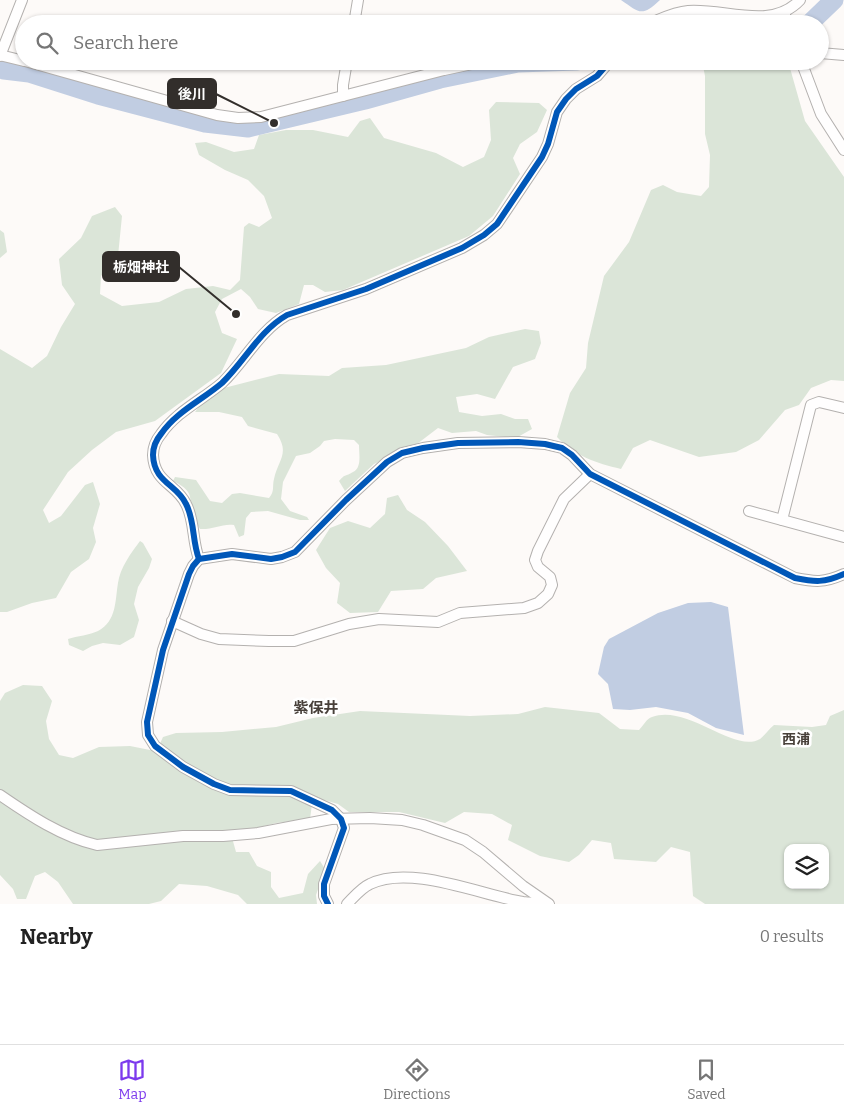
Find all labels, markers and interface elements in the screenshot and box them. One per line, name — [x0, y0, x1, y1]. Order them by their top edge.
search box — [15, 15, 829, 70]
icon: search — [33, 29, 61, 57]
text: Search here — [73, 31, 178, 54]
callout: 後川 — [168, 79, 216, 108]
text: 後川 — [178, 86, 206, 103]
callout: 栃畑神社 — [103, 252, 179, 281]
text: 栃畑神社 — [113, 259, 169, 276]
district label: 紫保井 — [293, 699, 339, 717]
district label: 西浦 — [782, 731, 810, 748]
map controls — [784, 844, 829, 889]
button: layers — [784, 844, 829, 889]
text: Nearby — [20, 924, 93, 950]
text: 0 results — [760, 927, 824, 946]
tab: Map — [118, 1056, 147, 1103]
tab: Directions — [383, 1056, 451, 1103]
tab: Saved — [687, 1056, 726, 1103]

